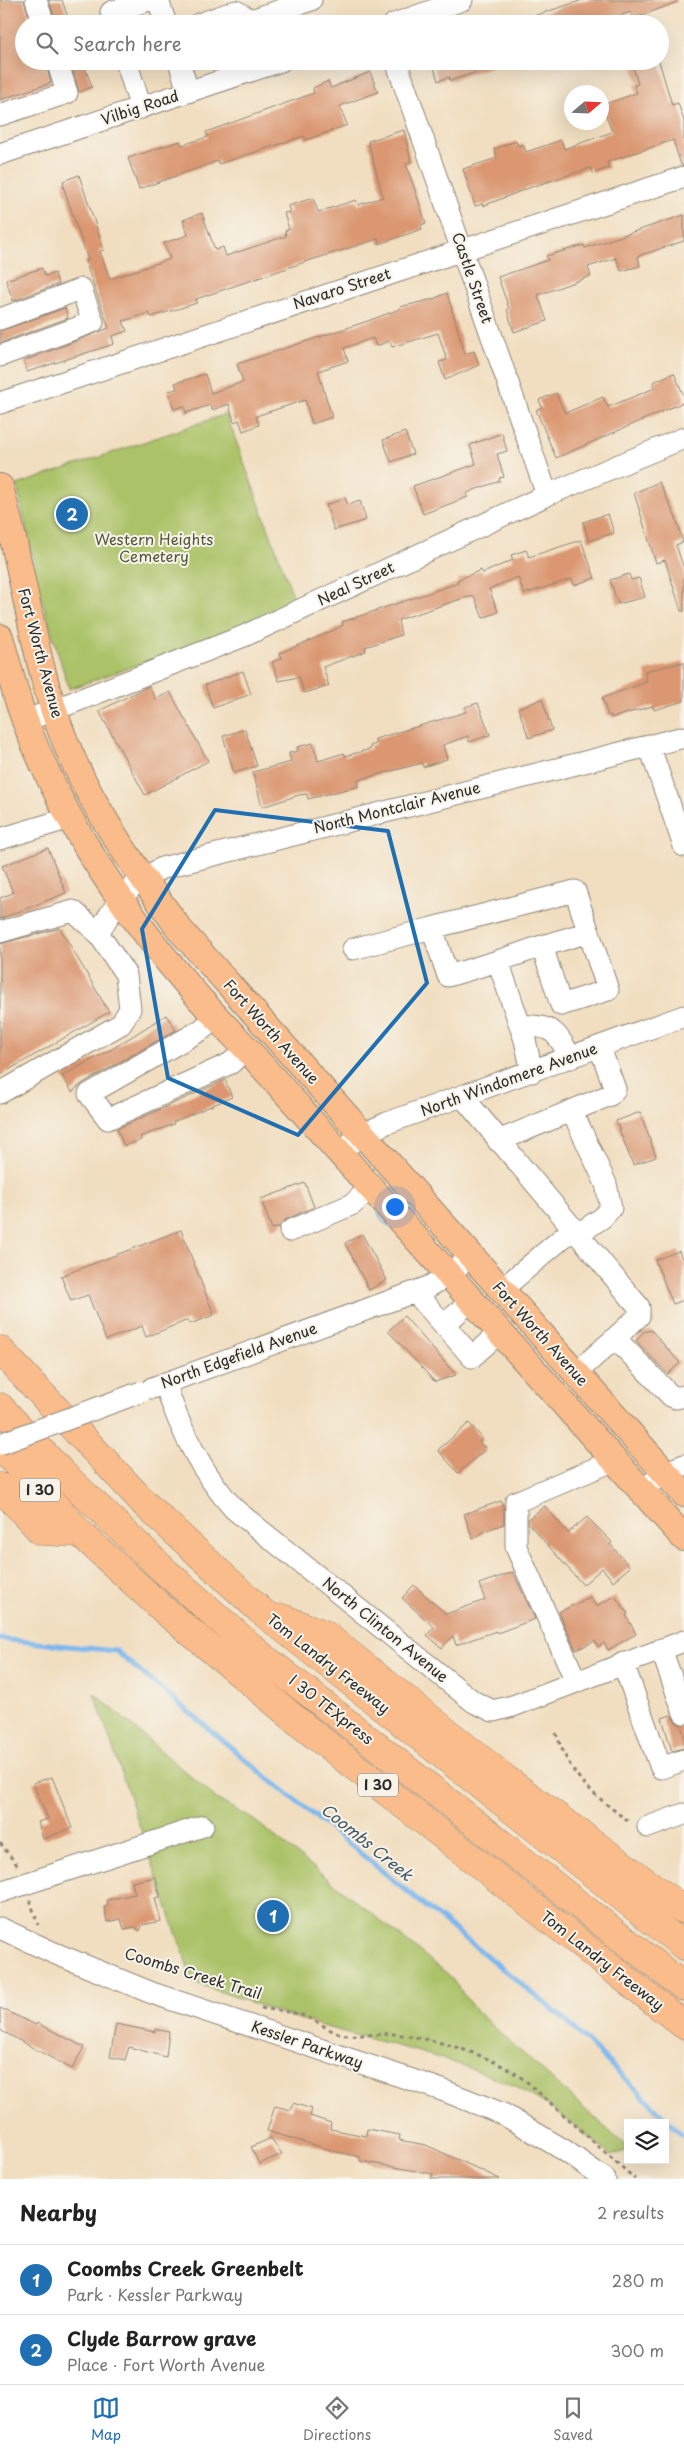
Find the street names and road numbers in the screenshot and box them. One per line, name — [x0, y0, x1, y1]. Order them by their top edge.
street label: Vilbig Road — [98, 83, 181, 130]
street label: Castle Street — [447, 229, 500, 326]
street label: Navaro Street — [290, 261, 393, 314]
street label: Neal Street — [313, 555, 398, 611]
street label: Fort Worth Avenue — [13, 585, 70, 720]
street label: North Montclair Avenue — [311, 775, 482, 838]
street label: Fort Worth Avenue — [219, 974, 325, 1088]
street label: North Windomere Avenue — [417, 1036, 600, 1121]
street label: Fort Worth Avenue — [488, 1276, 594, 1390]
street label: North Edgefield Avenue — [157, 1316, 320, 1394]
road number: I 30 — [20, 1478, 60, 1502]
street label: North Clinton Avenue — [318, 1571, 454, 1687]
street label: Tom Landry Freeway — [262, 1607, 395, 1718]
street label: I 30 TEXpress — [285, 1668, 379, 1749]
road number: I 30 — [358, 1774, 398, 1796]
street label: Tom Landry Freeway — [536, 1904, 669, 2015]
street label: Coombs Creek Trail — [122, 1941, 265, 2004]
street label: Kessler Parkway — [248, 2014, 367, 2074]

